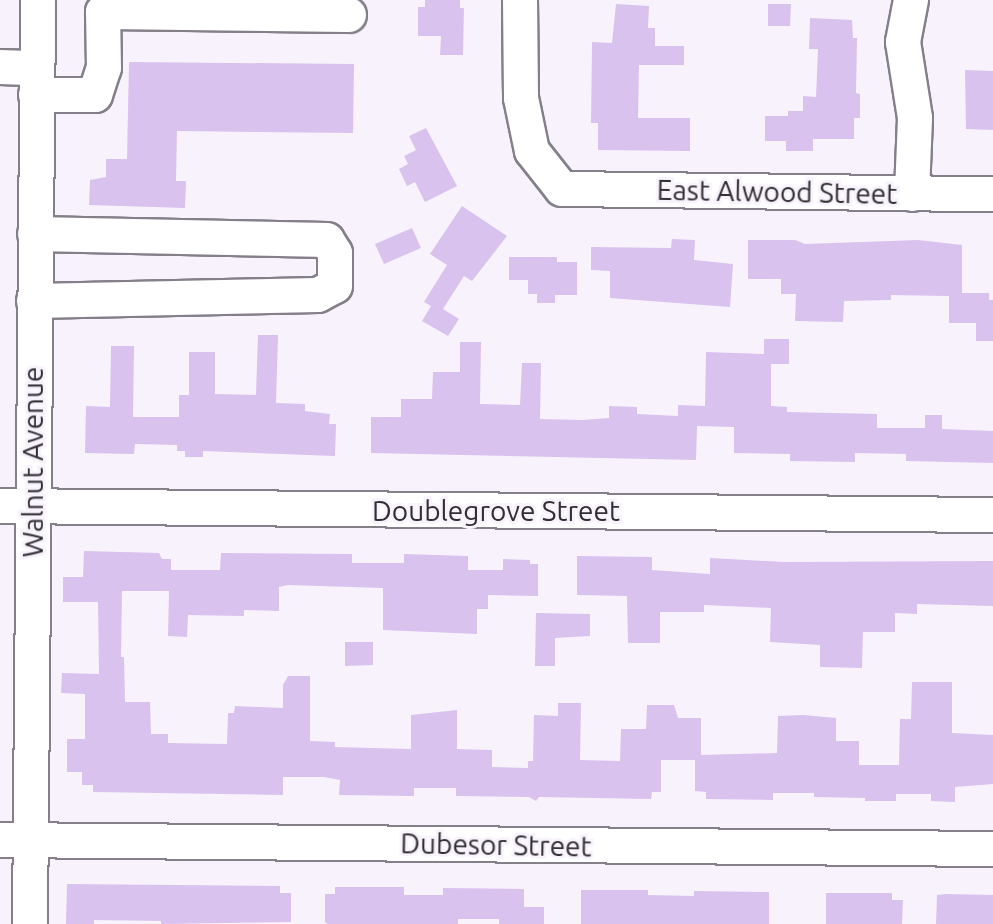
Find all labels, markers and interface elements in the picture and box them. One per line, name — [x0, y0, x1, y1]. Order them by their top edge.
street label: East Alwood Street — [656, 173, 898, 211]
street label: Walnut Avenue — [16, 367, 50, 557]
street label: Doublegrove Street — [372, 494, 620, 528]
street label: Dubesor Street — [400, 827, 592, 863]

